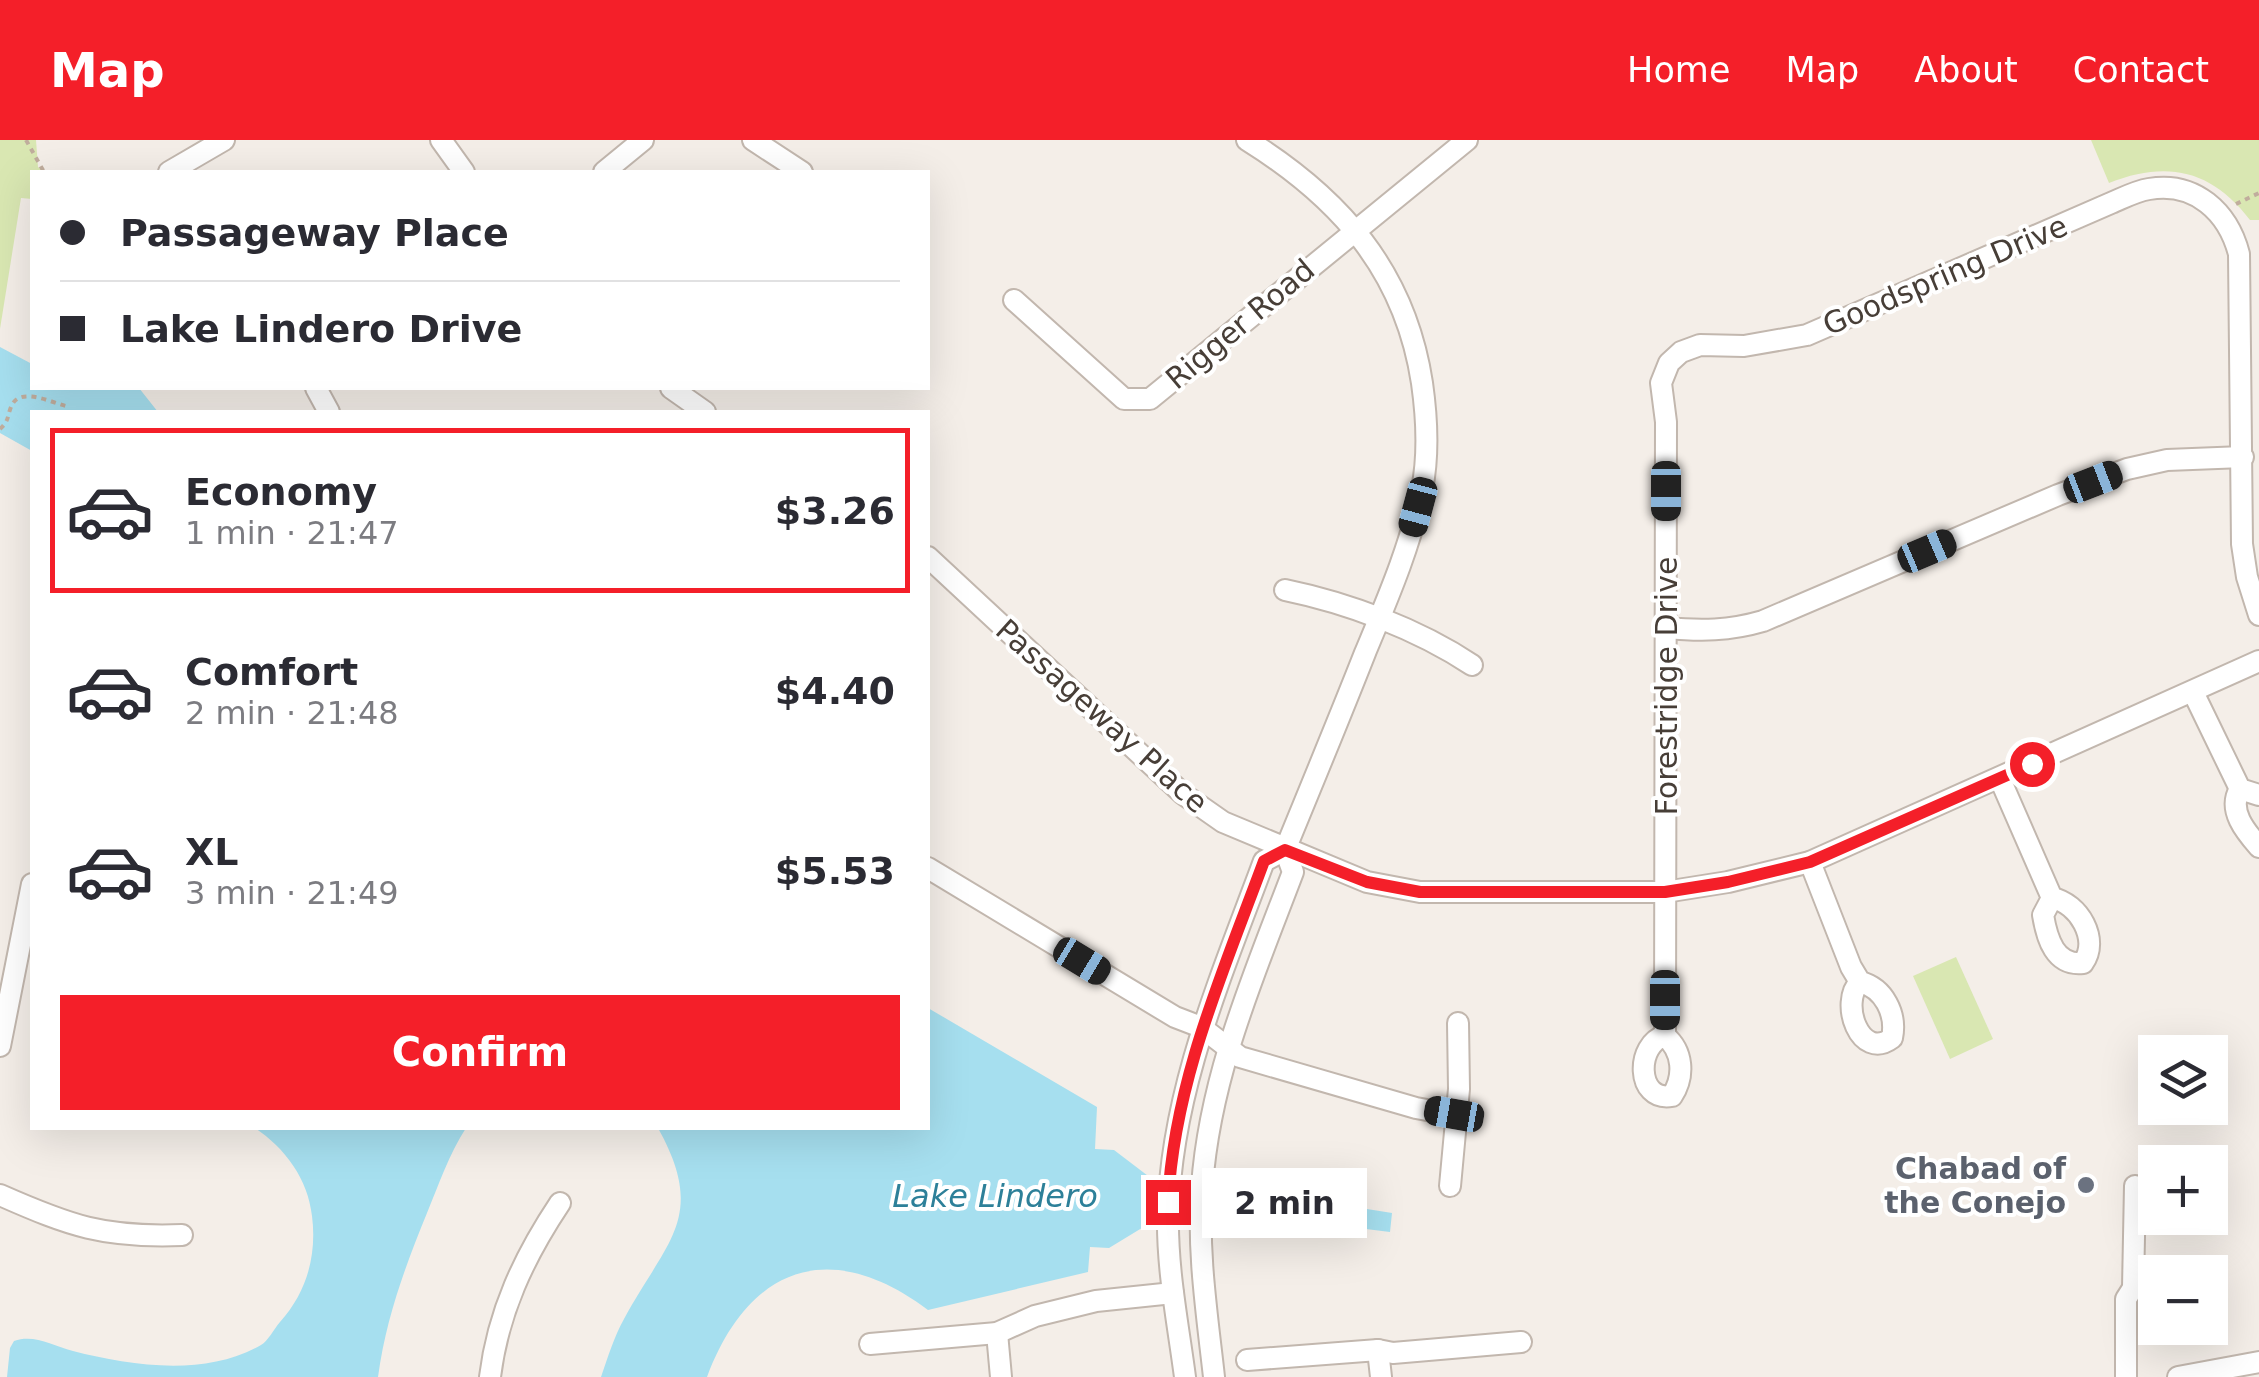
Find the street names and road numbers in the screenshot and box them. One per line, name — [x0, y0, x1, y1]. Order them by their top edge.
street label: Goodspring Drive — [1818, 208, 2072, 342]
street label: Rigger Road — [1159, 252, 1321, 396]
street label: Forestridge Drive — [1649, 557, 1684, 815]
street label: Passageway Place — [989, 612, 1215, 820]

